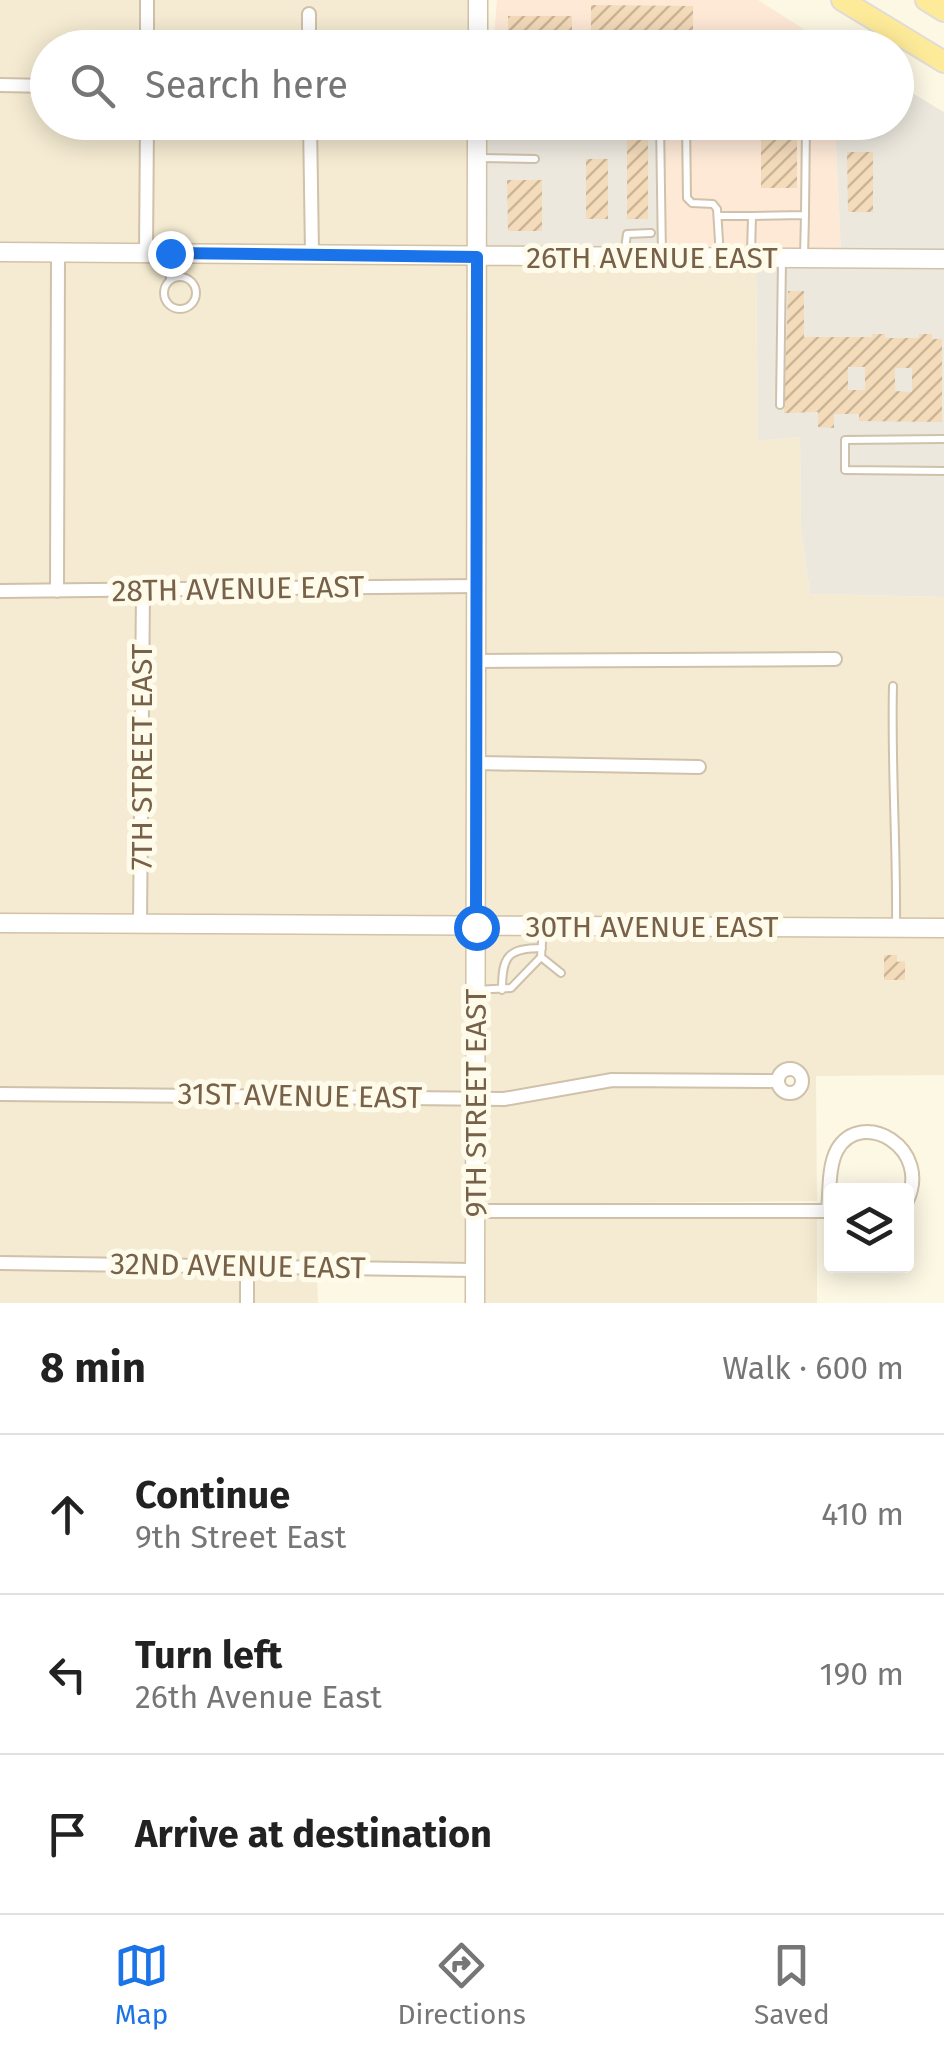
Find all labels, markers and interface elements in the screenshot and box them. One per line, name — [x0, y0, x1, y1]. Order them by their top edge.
search box — [30, 30, 914, 140]
icon: search — [65, 58, 120, 113]
text: Search here — [145, 62, 348, 108]
route end — [148, 231, 194, 277]
street label: 26TH AVENUE EAST — [526, 240, 778, 276]
street label: 28TH AVENUE EAST — [111, 569, 365, 609]
street label: 7TH STREET EAST — [124, 643, 160, 870]
route start — [454, 905, 500, 951]
street label: 30TH AVENUE EAST — [526, 909, 779, 945]
street label: 9TH STREET EAST — [458, 988, 494, 1217]
street label: 31ST AVENUE EAST — [177, 1076, 423, 1116]
map controls — [824, 1183, 914, 1273]
button: layers — [824, 1183, 914, 1273]
street label: 32ND AVENUE EAST — [110, 1246, 367, 1286]
text: 8 min — [40, 1343, 146, 1393]
text: Walk · 600 m — [722, 1349, 904, 1387]
text: Continue — [135, 1472, 290, 1518]
icon: ahead — [40, 1487, 95, 1542]
text: 410 m — [821, 1495, 904, 1533]
text: 9th Street East — [135, 1518, 346, 1556]
text: Turn left — [135, 1632, 282, 1678]
icon: left — [40, 1647, 95, 1702]
text: 190 m — [820, 1655, 904, 1693]
text: 26th Avenue East — [135, 1678, 382, 1716]
icon: arrive — [40, 1807, 95, 1862]
text: Arrive at destination — [135, 1811, 492, 1857]
tab: Map — [114, 1938, 169, 2031]
tab: Directions — [397, 1938, 526, 2031]
tab: Saved — [754, 1938, 830, 2031]

